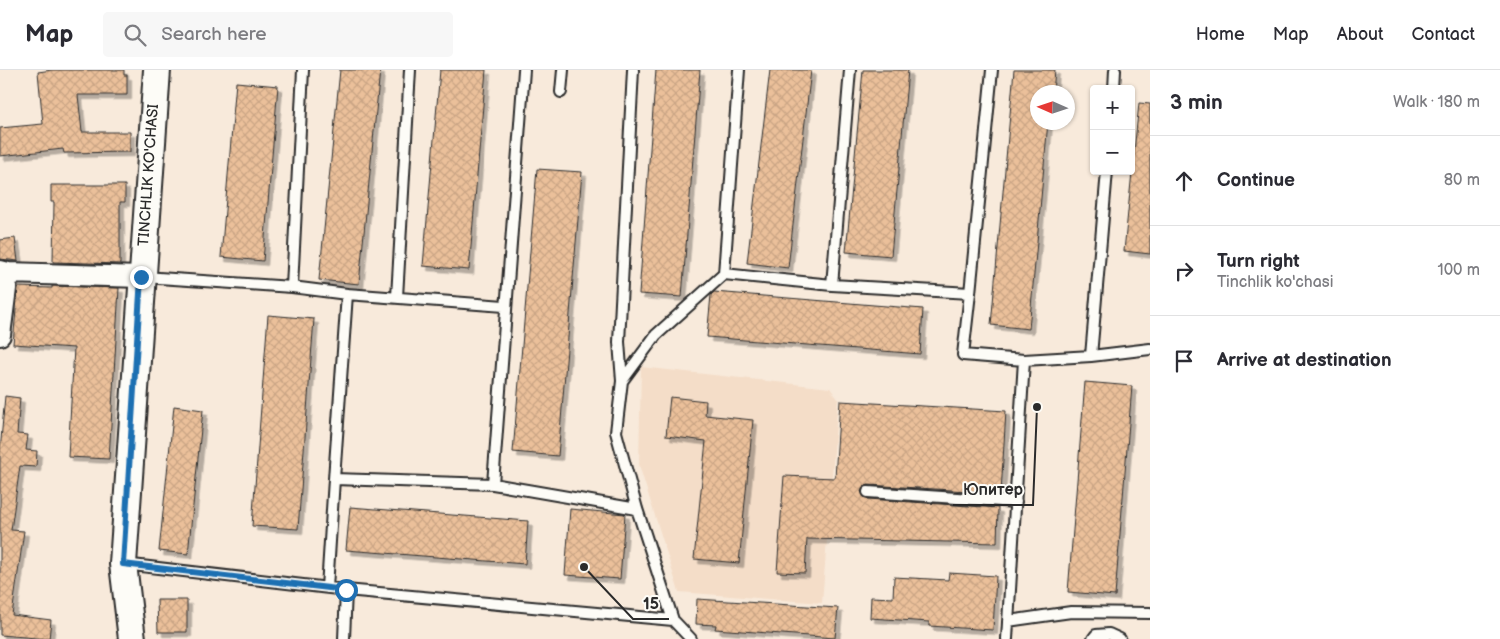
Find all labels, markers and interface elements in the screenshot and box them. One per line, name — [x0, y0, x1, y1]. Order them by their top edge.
search box — [103, 12, 453, 57]
text: Map — [25, 20, 73, 49]
icon: search — [121, 21, 149, 49]
text: Search here — [161, 23, 267, 46]
text: Home — [1196, 24, 1245, 45]
text: Map — [1273, 24, 1309, 45]
text: About — [1337, 24, 1384, 45]
text: Contact — [1412, 24, 1475, 45]
north arrow — [1030, 85, 1075, 130]
map controls — [1090, 85, 1135, 175]
button: + — [1090, 85, 1135, 130]
text: 3 min — [1170, 90, 1223, 115]
text: Walk · 180 m — [1393, 93, 1480, 112]
street label: TINCHLIK KO'CHASI — [134, 103, 163, 247]
button: − — [1090, 130, 1135, 175]
icon: ahead — [1170, 167, 1198, 195]
text: Continue — [1217, 169, 1295, 192]
text: 80 m — [1444, 171, 1480, 190]
text: Turn right — [1217, 250, 1300, 273]
icon: right — [1170, 257, 1198, 285]
text: 100 m — [1437, 261, 1480, 280]
route end — [130, 266, 153, 289]
text: Tinchlik ko'chasi — [1217, 273, 1333, 292]
icon: arrive — [1170, 347, 1198, 375]
text: Arrive at destination — [1217, 349, 1392, 372]
callout: Юпитер — [953, 474, 1033, 505]
text: Юпитер — [963, 481, 1024, 500]
route start — [335, 579, 358, 602]
callout: 15 — [633, 588, 669, 619]
text: 15 — [643, 595, 659, 614]

